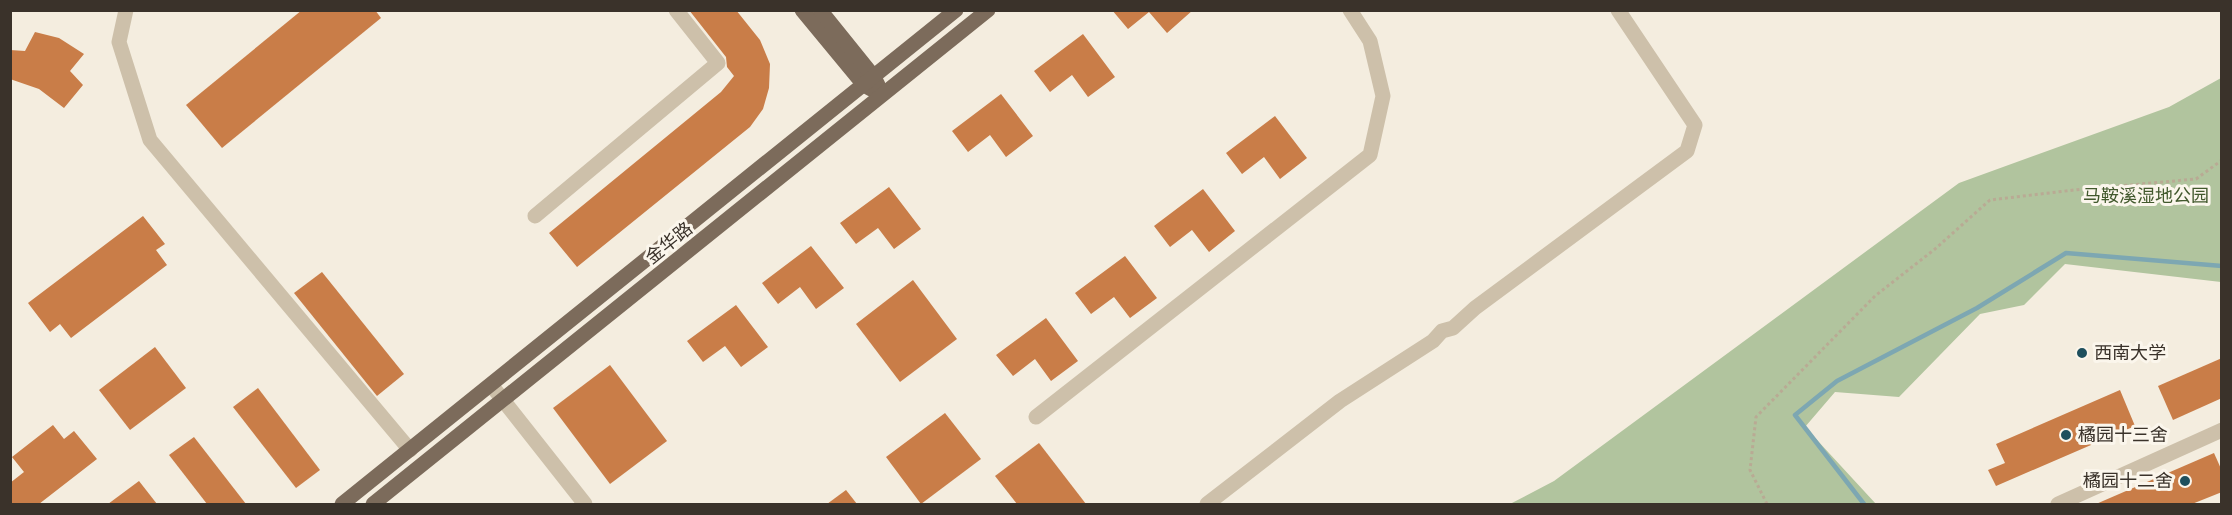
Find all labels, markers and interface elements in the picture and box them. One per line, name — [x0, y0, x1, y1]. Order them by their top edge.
park label: 马鞍溪湿地公园 — [2083, 183, 2209, 208]
street label: 金华路 — [640, 216, 698, 269]
place label: 西南大学 — [2094, 340, 2166, 365]
marker: 西南大学 — [2075, 346, 2089, 360]
place label: 橘园十三舍 — [2078, 422, 2168, 447]
marker: 橘园十三舍 — [2059, 428, 2073, 442]
place label: 橘园十二舍 — [2083, 468, 2173, 493]
marker: 橘园十二舍 — [2178, 474, 2192, 488]

